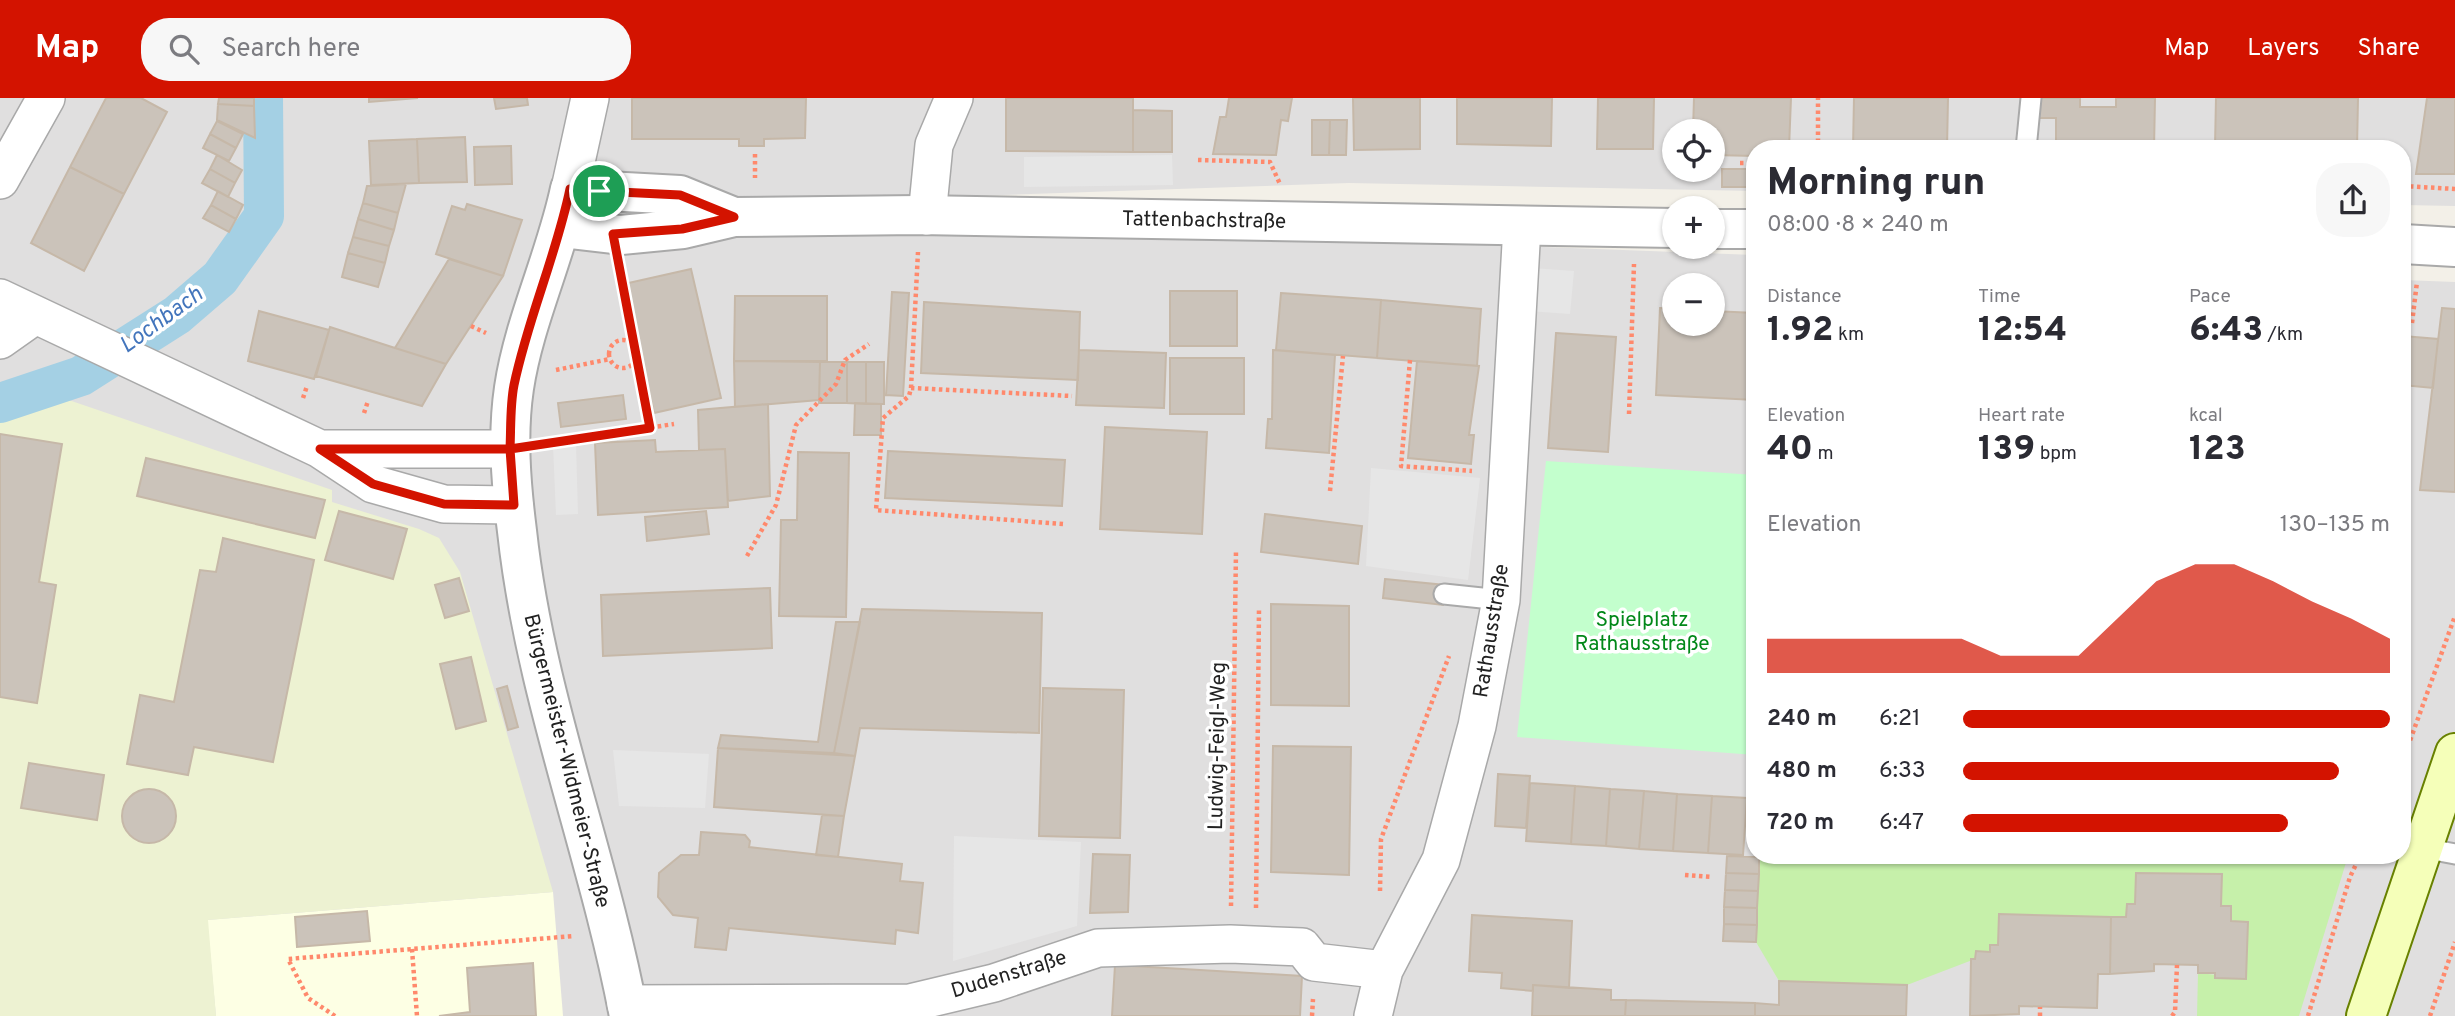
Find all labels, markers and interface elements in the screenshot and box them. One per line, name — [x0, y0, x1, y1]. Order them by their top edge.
search box — [141, 18, 631, 81]
text: Map — [35, 28, 99, 70]
icon: search — [165, 30, 203, 68]
text: Search here — [221, 33, 360, 66]
text: Map — [2164, 34, 2209, 64]
text: Layers — [2247, 34, 2319, 64]
text: Share — [2357, 34, 2420, 64]
map controls — [1662, 119, 1725, 336]
button: locate — [1662, 119, 1725, 182]
text: Morning run — [1767, 160, 1985, 209]
pin — [569, 161, 629, 221]
button: share — [2316, 163, 2390, 237]
icon: arrive — [580, 172, 618, 210]
button: + — [1662, 196, 1725, 259]
street label: Tattenbachstraße — [1122, 206, 1286, 236]
text: 08:00 · 8 × 240 m — [1767, 211, 1949, 240]
button: − — [1662, 273, 1725, 336]
water label: Lochbach — [115, 281, 210, 361]
text: Distance — [1767, 285, 1842, 309]
text: Time — [1978, 285, 2021, 309]
text: Pace — [2189, 285, 2231, 309]
text: 1.92 — [1767, 309, 1833, 353]
text: 12:54 — [1978, 309, 2067, 353]
text: 6:43 — [2189, 309, 2263, 353]
text: km — [1833, 323, 1864, 347]
text: /km — [2263, 323, 2303, 347]
text: Elevation — [1767, 404, 1845, 428]
text: Heart rate — [1978, 404, 2065, 428]
text: kcal — [2189, 404, 2223, 428]
text: 40 — [1767, 428, 1813, 472]
text: 139 — [1978, 428, 2035, 472]
text: 123 — [2189, 428, 2246, 472]
text: m — [1813, 442, 1834, 466]
text: bpm — [2035, 442, 2077, 466]
text: Elevation — [1767, 511, 1862, 540]
text: 130–135 m — [2280, 511, 2390, 540]
street label: Rathausstraße — [1468, 562, 1516, 700]
park label: Spielplatz Rathausstraße — [1574, 607, 1710, 658]
street label: Bürgermeister-Widmeier-Straße — [516, 611, 616, 911]
street label: Ludwig-Feigl-Weg — [1203, 662, 1233, 830]
text: 240 m — [1767, 705, 1837, 734]
text: 6:21 — [1879, 705, 1921, 734]
text: 480 m — [1767, 757, 1837, 786]
text: 6:33 — [1879, 757, 1926, 786]
text: 720 m — [1767, 809, 1834, 838]
text: 6:47 — [1879, 809, 1924, 838]
street label: Dudenstraße — [948, 945, 1070, 1005]

